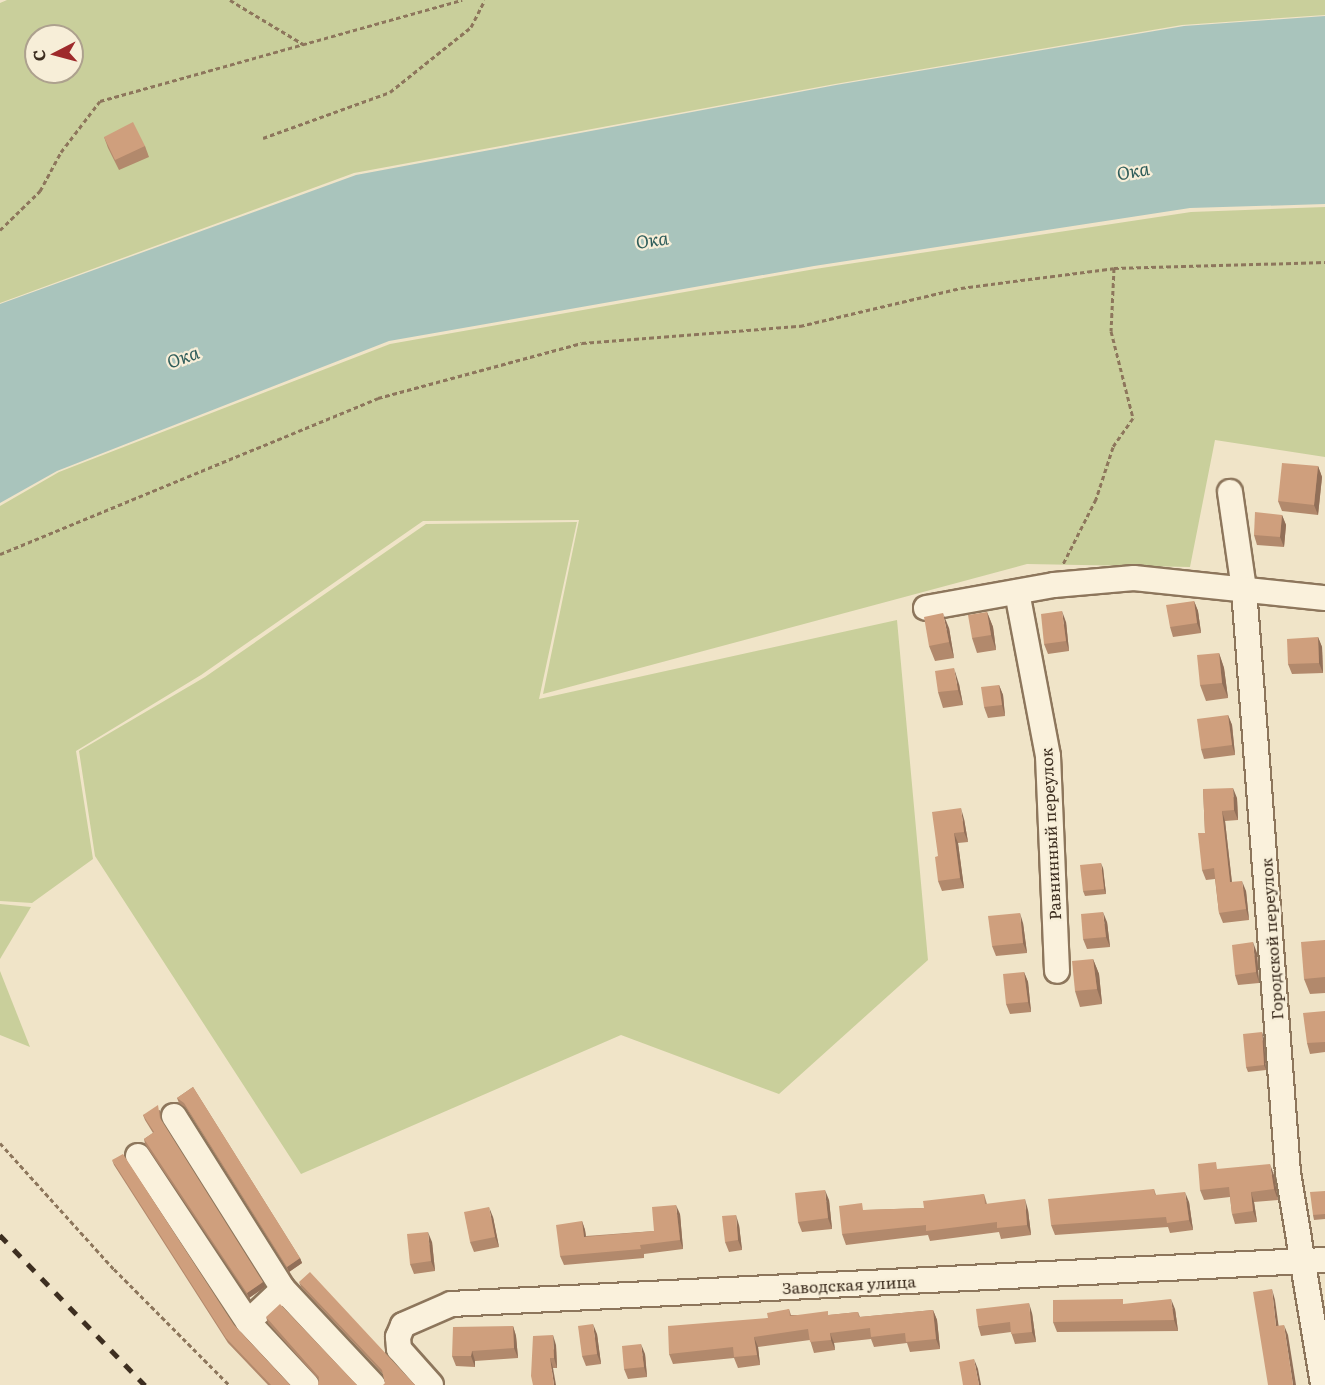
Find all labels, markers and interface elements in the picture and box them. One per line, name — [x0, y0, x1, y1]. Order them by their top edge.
north arrow — [24, 24, 84, 84]
text: С — [26, 49, 51, 63]
water label: Ока — [1115, 158, 1151, 184]
water label: Ока — [634, 227, 670, 253]
water label: Ока — [164, 341, 202, 373]
street label: Равнинный переулок — [1036, 747, 1064, 921]
street label: Городской переулок — [1256, 858, 1286, 1020]
street label: Заводская улица — [782, 1271, 916, 1297]

